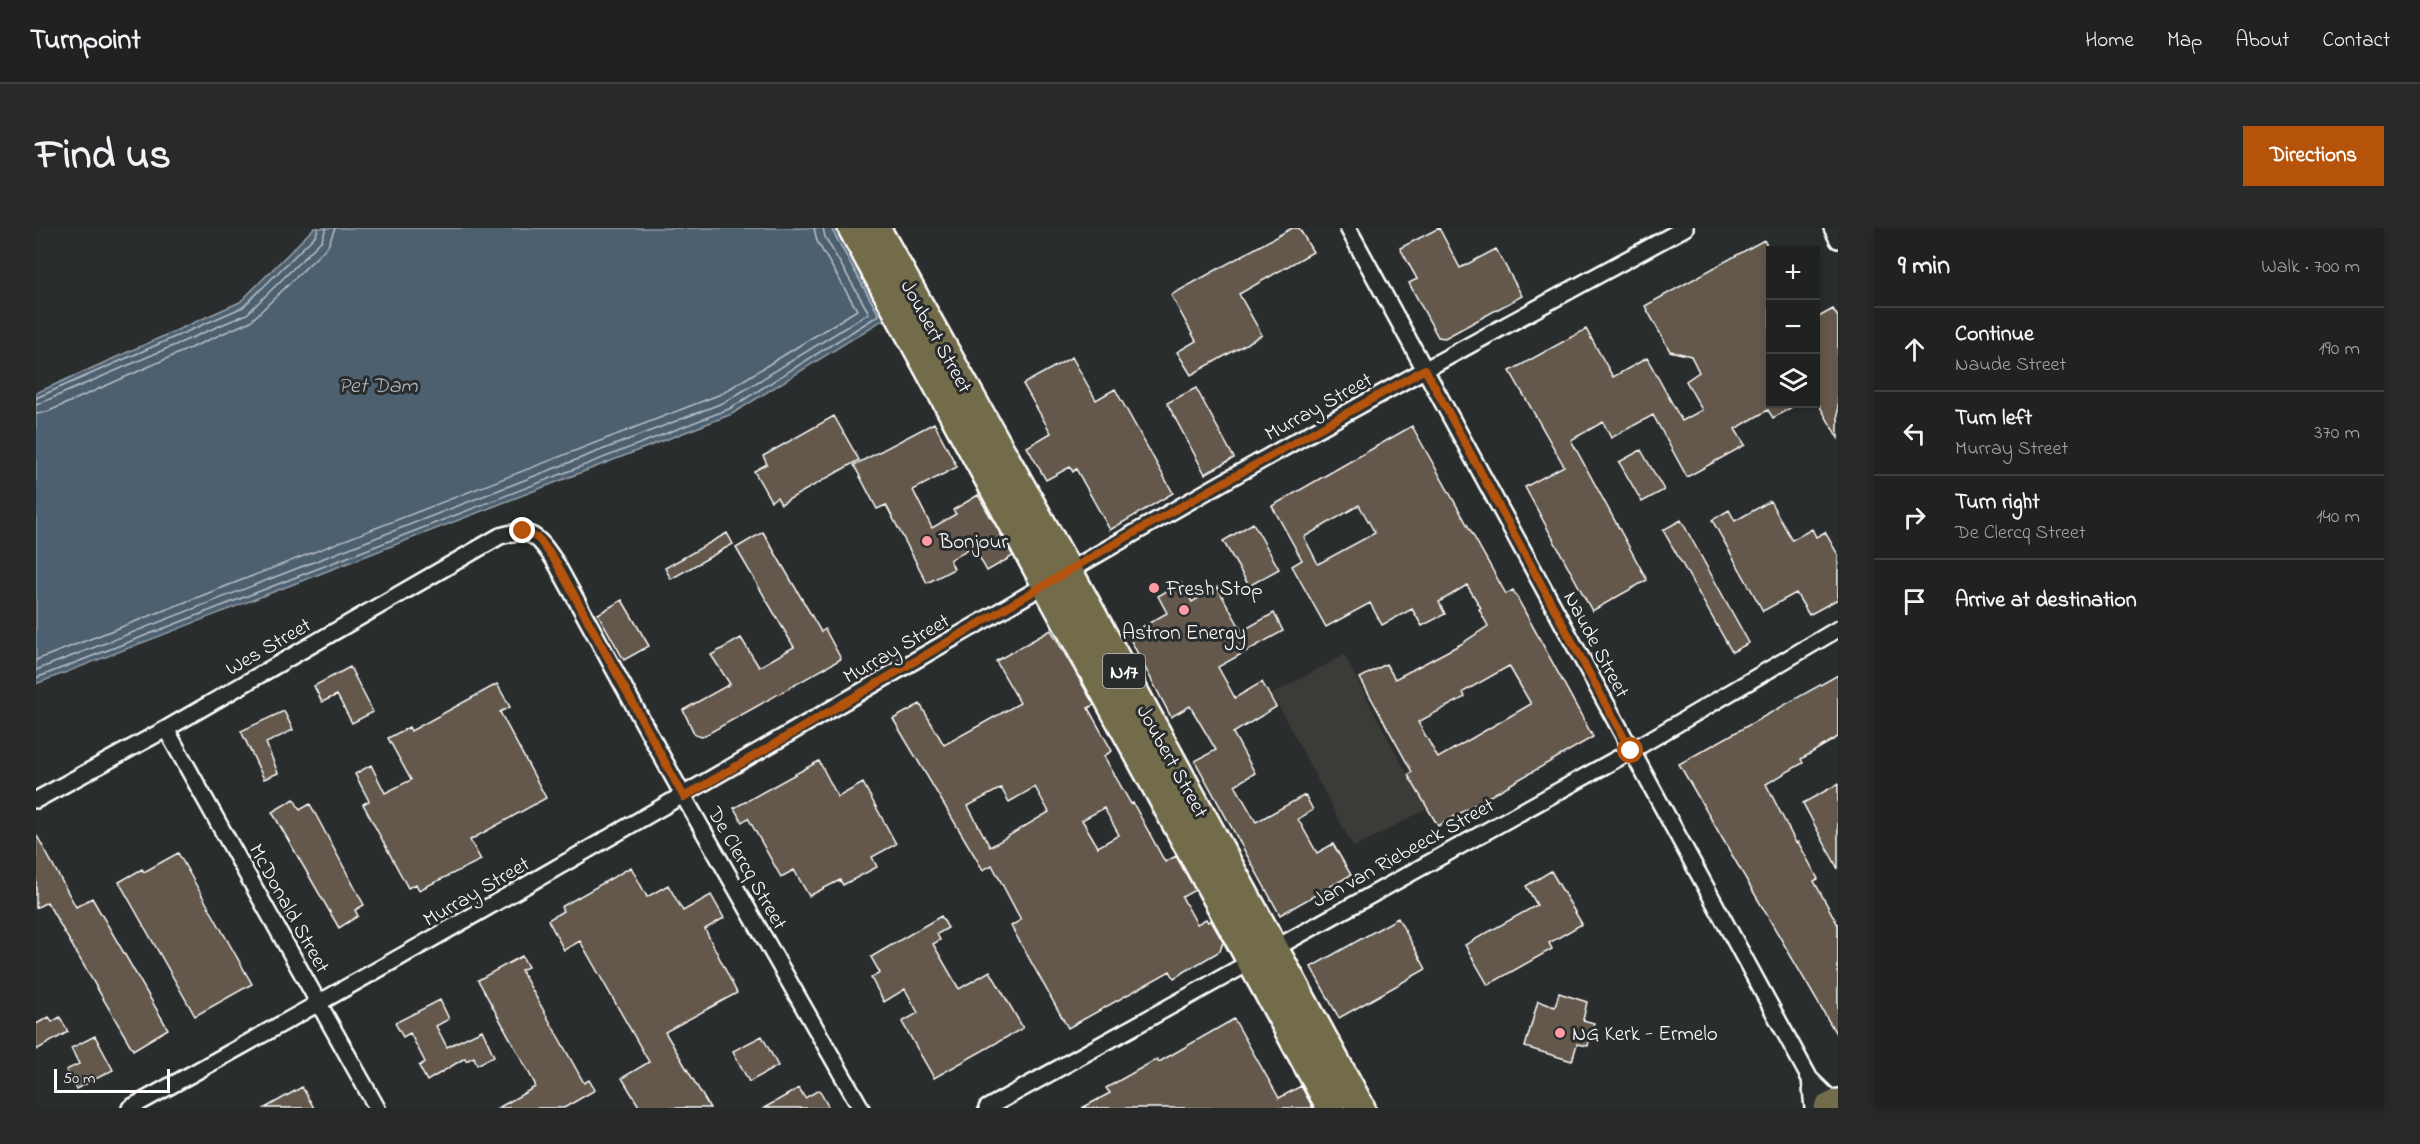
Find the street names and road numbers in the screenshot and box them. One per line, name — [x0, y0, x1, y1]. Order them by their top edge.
street label: Joubert Street — [892, 275, 979, 399]
street label: Murray Street — [1260, 366, 1379, 451]
street label: Naude Street — [1555, 586, 1636, 704]
street label: Murray Street — [838, 607, 957, 694]
street label: Wes Street — [221, 611, 317, 684]
road number: N17 — [1103, 654, 1145, 688]
street label: Joubert Street — [1128, 700, 1215, 824]
street label: Jan van Riebeeck Street — [1308, 791, 1500, 916]
street label: De Clercq Street — [698, 801, 794, 936]
street label: McDonald Street — [240, 839, 336, 979]
street label: Murray Street — [418, 850, 537, 937]

